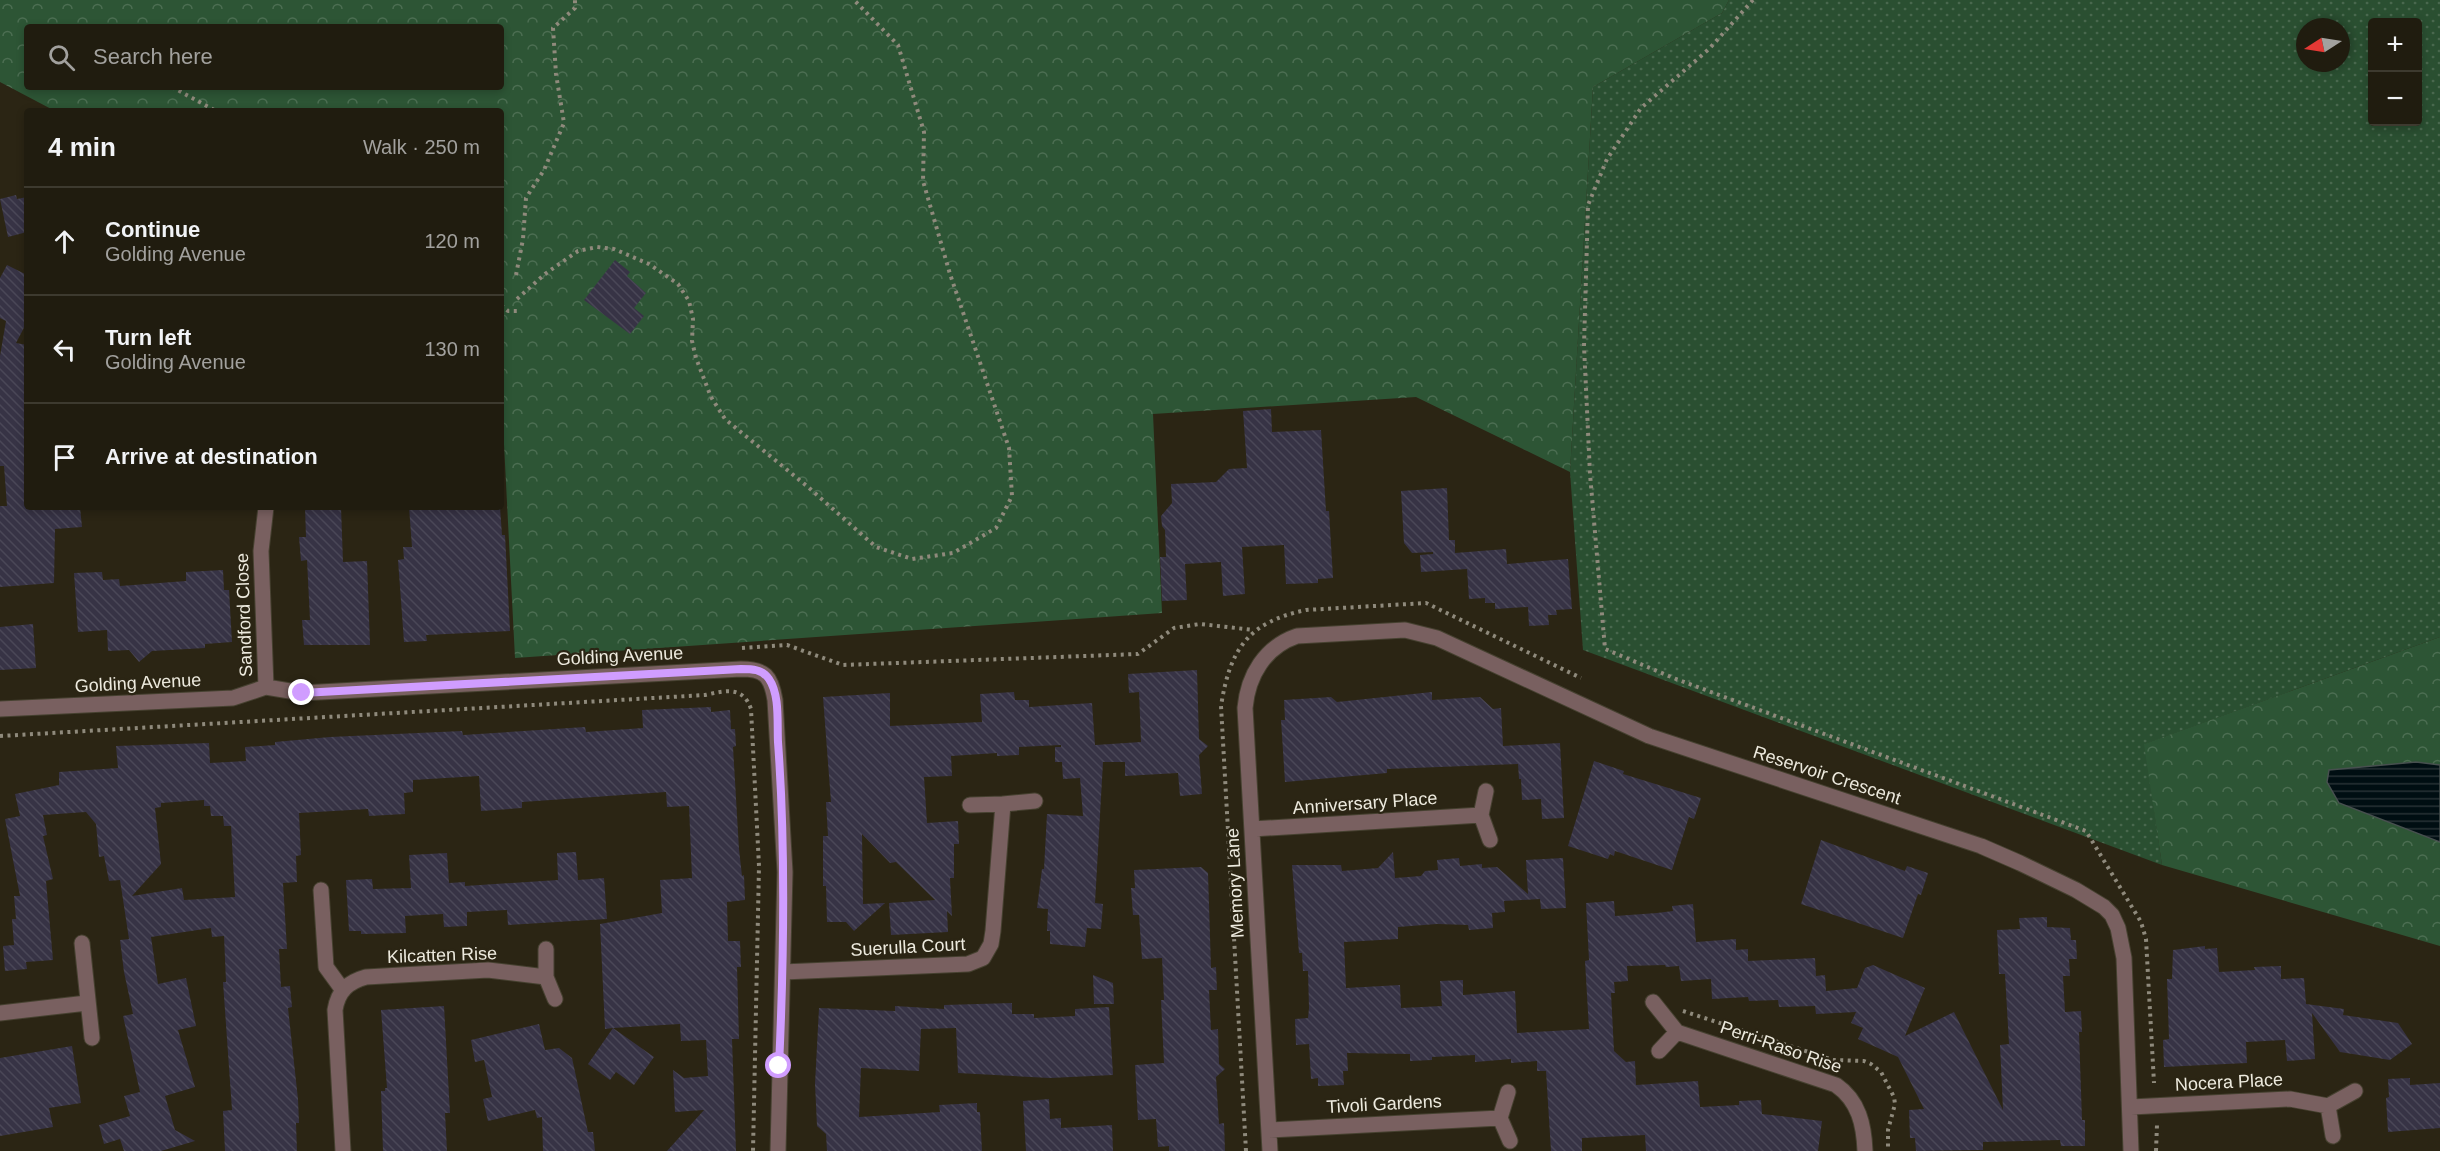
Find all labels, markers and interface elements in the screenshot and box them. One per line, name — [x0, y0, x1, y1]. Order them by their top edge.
north arrow — [2296, 18, 2350, 72]
map controls — [2368, 18, 2422, 126]
button: + — [2368, 18, 2422, 72]
search box — [24, 24, 504, 90]
icon: search — [45, 41, 78, 74]
text: Search here — [93, 44, 213, 69]
button: − — [2368, 72, 2422, 126]
text: 4 min — [48, 132, 116, 162]
text: Walk · 250 m — [363, 136, 480, 158]
text: Continue — [105, 217, 200, 242]
icon: ahead — [48, 225, 81, 258]
text: 120 m — [424, 230, 480, 252]
text: Golding Avenue — [105, 243, 246, 265]
text: Turn left — [105, 325, 191, 350]
icon: left — [48, 333, 81, 366]
text: 130 m — [424, 338, 480, 360]
text: Golding Avenue — [105, 351, 246, 373]
icon: arrive — [48, 441, 81, 474]
text: Arrive at destination — [105, 444, 318, 469]
street label: Sandford Close — [232, 553, 256, 677]
street label: Golding Avenue — [556, 643, 684, 669]
street label: Golding Avenue — [74, 670, 202, 696]
route end — [288, 679, 314, 705]
street label: Reservoir Crescent — [1751, 742, 1903, 808]
street label: Anniversary Place — [1292, 788, 1438, 818]
street label: Memory Lane — [1222, 828, 1248, 938]
street label: Suerulla Court — [850, 934, 966, 960]
street label: Kilcatten Rise — [387, 943, 497, 967]
street label: Perri-Raso Rise — [1718, 1017, 1844, 1077]
route start — [765, 1052, 791, 1078]
street label: Nocera Place — [2175, 1069, 2283, 1095]
street label: Tivoli Gardens — [1326, 1091, 1442, 1117]

